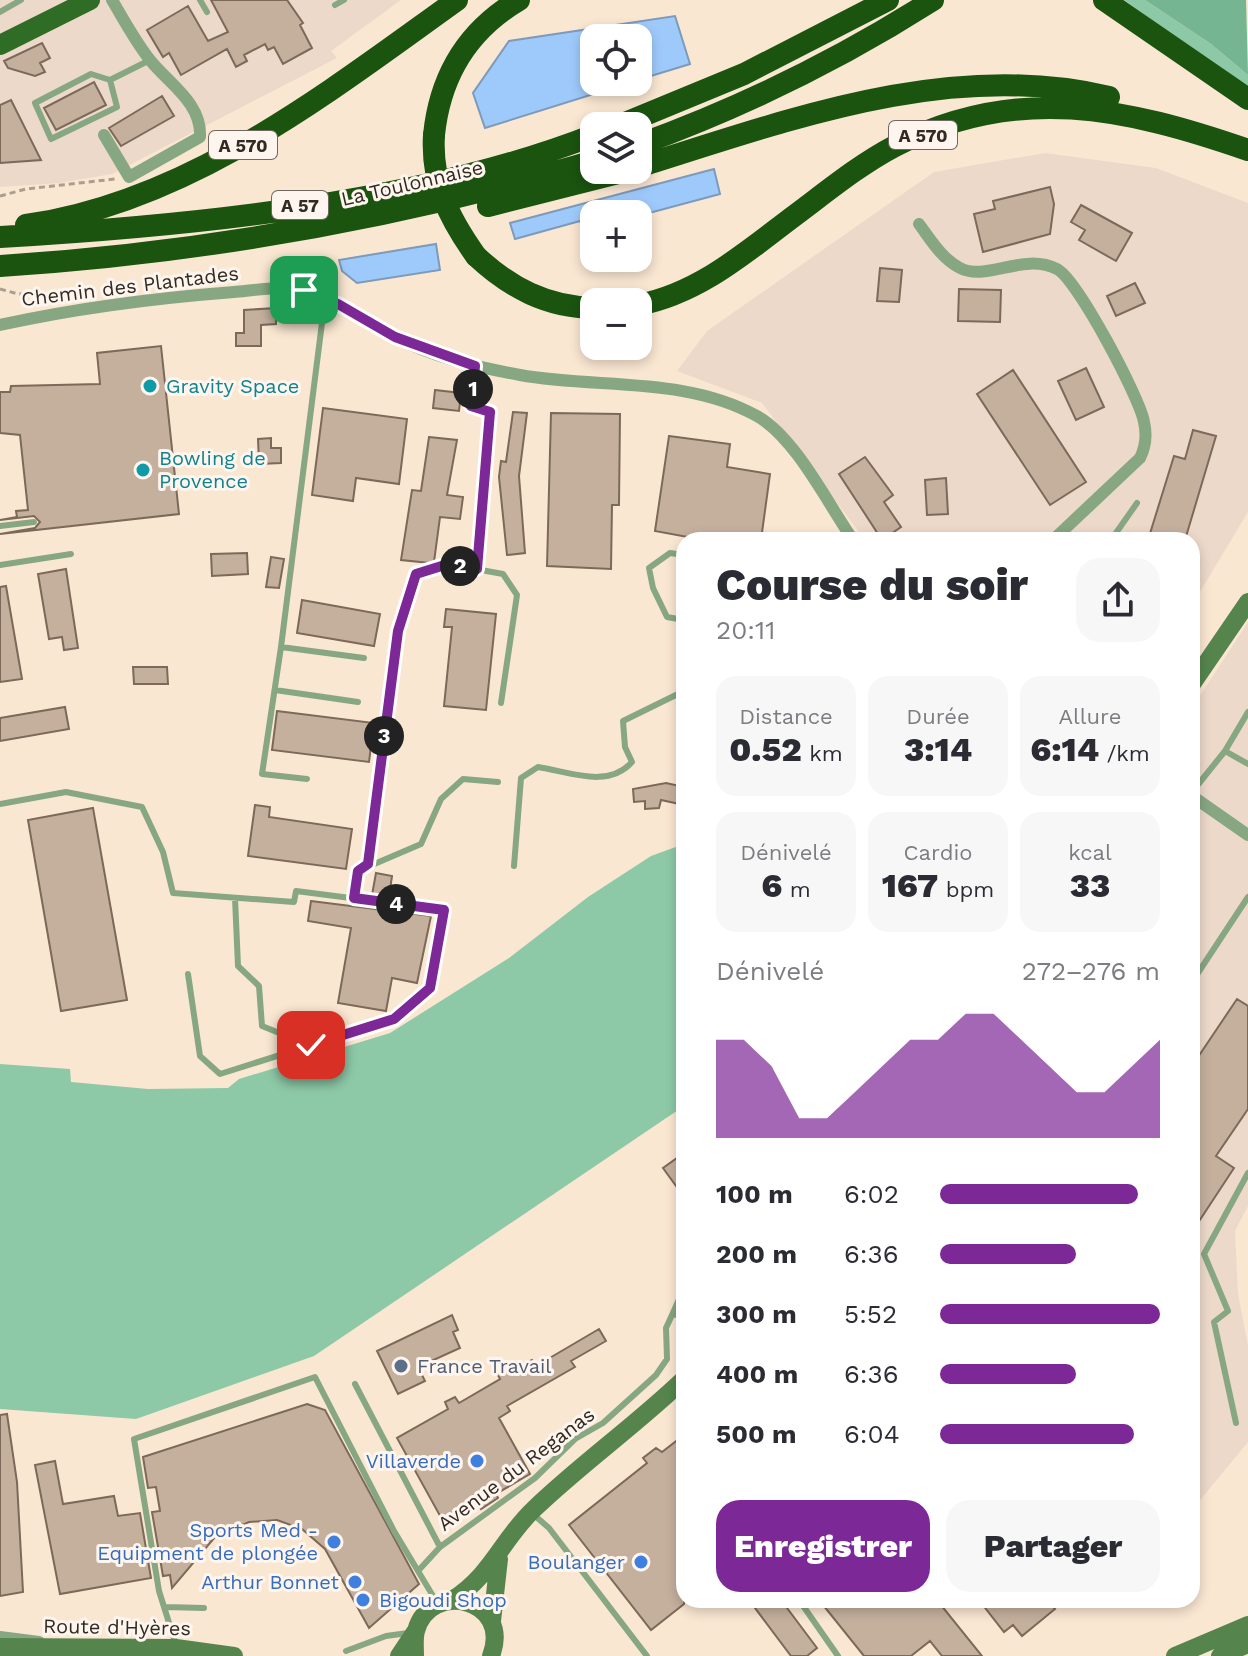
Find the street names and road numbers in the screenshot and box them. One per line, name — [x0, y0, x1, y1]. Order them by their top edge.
road number: A 570 — [889, 121, 957, 149]
road number: A 570 — [209, 131, 277, 159]
street label: La Toulonnaise — [339, 155, 485, 211]
road number: A 57 — [272, 191, 328, 219]
street label: Chemin des Plantades — [20, 261, 240, 311]
street label: Avenue du Reganas — [433, 1402, 599, 1536]
street label: Route d'Hyères — [43, 1614, 191, 1640]

